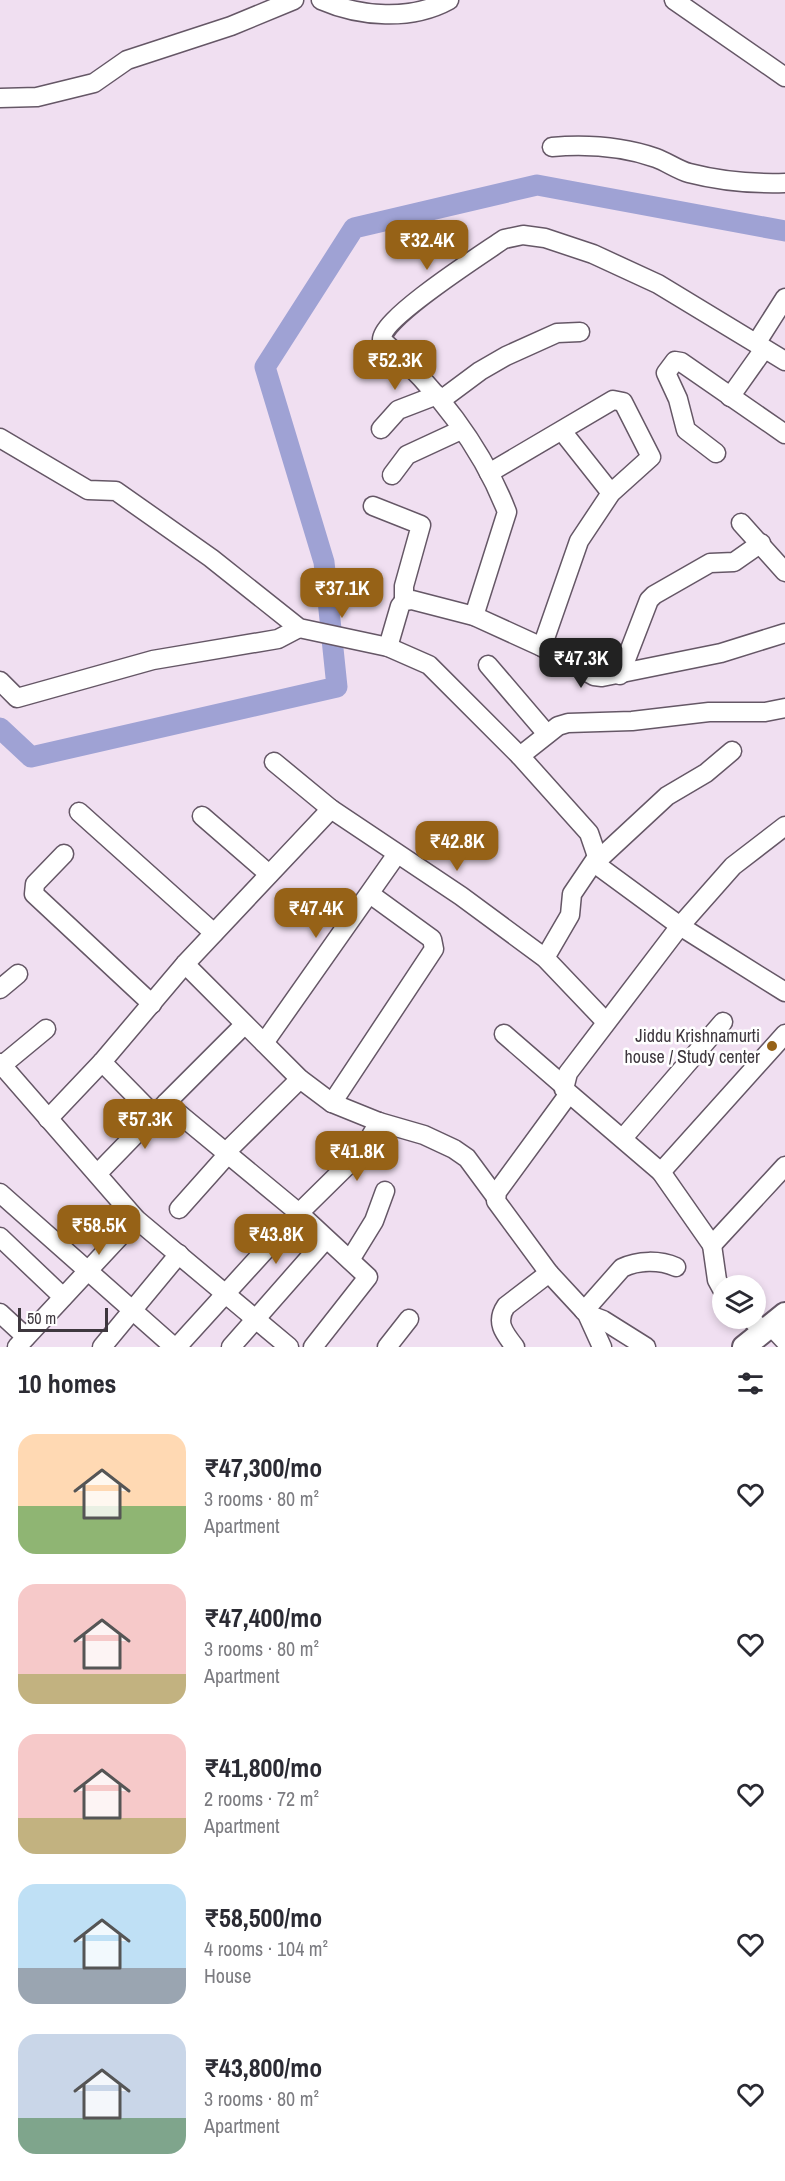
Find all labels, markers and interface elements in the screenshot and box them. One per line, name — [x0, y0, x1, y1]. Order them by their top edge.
pin: ₹32.4K — [378, 220, 476, 271]
text: ₹32.4K — [399, 226, 455, 253]
pin: ₹52.3K — [346, 340, 444, 391]
text: ₹52.3K — [367, 346, 423, 373]
pin: ₹37.1K — [293, 568, 391, 619]
text: ₹37.1K — [314, 574, 370, 601]
pin: ₹47.3K — [532, 638, 630, 689]
text: ₹47.3K — [553, 644, 609, 671]
pin: ₹42.8K — [408, 821, 506, 872]
text: ₹42.8K — [429, 827, 485, 854]
pin: ₹47.4K — [267, 888, 365, 939]
text: ₹47.4K — [288, 894, 344, 921]
place label: Jiddu Krishnamurti house / Study center — [625, 1023, 760, 1069]
marker: Jiddu Krishnamurti house / Study center — [765, 1039, 779, 1053]
pin: ₹57.3K — [96, 1099, 194, 1150]
text: ₹57.3K — [117, 1105, 173, 1132]
pin: ₹41.8K — [308, 1131, 406, 1182]
text: ₹41.8K — [329, 1137, 385, 1164]
pin: ₹58.5K — [50, 1205, 148, 1256]
text: ₹58.5K — [71, 1211, 127, 1238]
pin: ₹43.8K — [227, 1214, 325, 1265]
text: ₹43.8K — [248, 1220, 304, 1247]
map controls — [712, 1275, 766, 1329]
button: layers — [712, 1275, 766, 1329]
scale bar — [18, 1305, 108, 1332]
text: 50 m — [27, 1307, 56, 1329]
text: 10 homes — [18, 1366, 116, 1401]
icon: filters — [734, 1367, 767, 1400]
text: ₹47,300/mo — [204, 1450, 322, 1485]
icon: home — [66, 1458, 138, 1530]
icon: heart — [734, 1478, 767, 1511]
text: 3 rooms · 80 m² — [204, 1485, 319, 1512]
text: Apartment — [204, 1512, 280, 1539]
text: ₹47,400/mo — [204, 1600, 322, 1635]
icon: home — [66, 1608, 138, 1680]
icon: heart — [734, 1628, 767, 1661]
text: 3 rooms · 80 m² — [204, 1635, 319, 1662]
text: Apartment — [204, 1662, 280, 1689]
text: ₹41,800/mo — [204, 1750, 322, 1785]
icon: home — [66, 1758, 138, 1830]
icon: heart — [734, 1778, 767, 1811]
text: 2 rooms · 72 m² — [204, 1785, 319, 1812]
text: Apartment — [204, 1812, 280, 1839]
text: ₹58,500/mo — [204, 1900, 322, 1935]
icon: home — [66, 1908, 138, 1980]
icon: heart — [734, 1928, 767, 1961]
text: 4 rooms · 104 m² — [204, 1935, 328, 1962]
text: House — [204, 1962, 251, 1989]
text: ₹43,800/mo — [204, 2050, 322, 2085]
icon: home — [66, 2058, 138, 2130]
icon: heart — [734, 2078, 767, 2111]
text: 3 rooms · 80 m² — [204, 2085, 319, 2112]
text: Apartment — [204, 2112, 280, 2139]

